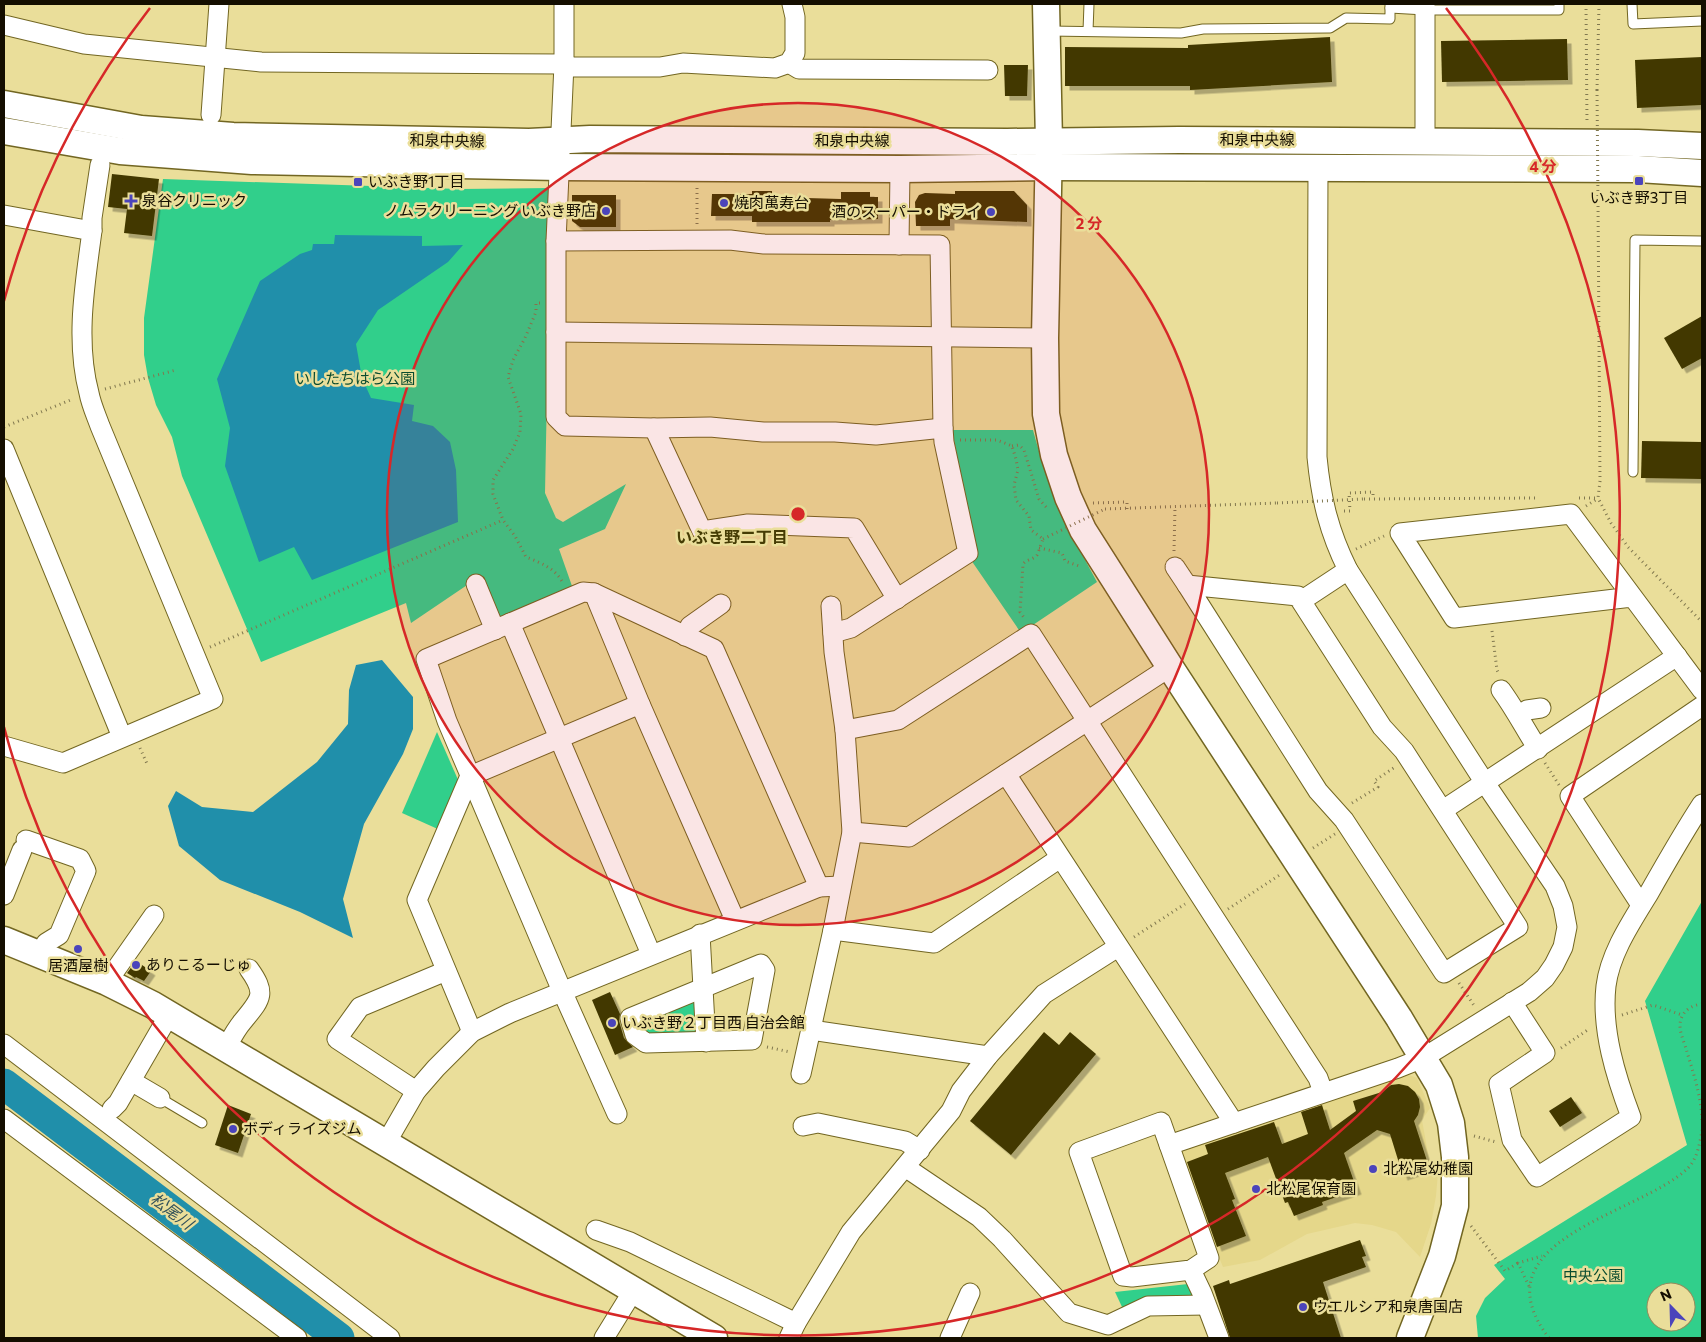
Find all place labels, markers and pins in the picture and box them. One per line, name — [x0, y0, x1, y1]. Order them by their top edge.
place label: いぶき野1丁目 — [368, 172, 464, 190]
marker: いぶき野3丁目 — [1633, 175, 1645, 187]
marker: いぶき野1丁目 — [352, 176, 364, 188]
place label: いぶき野3丁目 — [1590, 188, 1688, 206]
place label: 泉谷クリニック — [142, 191, 247, 209]
place label: 焼肉萬寿台 — [734, 193, 809, 211]
marker: 泉谷クリニック — [124, 194, 138, 208]
marker: 焼肉萬寿台 — [718, 197, 730, 209]
place label: ノムラクリーニング いぶき野店 — [384, 201, 596, 219]
place label: 酒のスーパー・ドライ — [831, 202, 981, 220]
marker: ノムラクリーニング いぶき野店 — [600, 205, 612, 217]
marker: 酒のスーパー・ドライ — [985, 206, 997, 218]
centre of rings — [789, 505, 807, 523]
marker: 居酒屋樹 — [72, 943, 84, 955]
place label: ありこるーじゅ — [146, 955, 251, 973]
place label: 居酒屋樹 — [48, 956, 108, 974]
marker: ありこるーじゅ — [130, 959, 142, 971]
place label: いぶき野２丁目西 自治会館 — [622, 1013, 805, 1031]
marker: いぶき野２丁目西 自治会館 — [606, 1017, 618, 1029]
place label: ボディライズジム — [243, 1119, 362, 1137]
marker: ボディライズジム — [227, 1123, 239, 1135]
place label: 北松尾幼稚園 — [1383, 1159, 1473, 1177]
marker: 北松尾幼稚園 — [1367, 1163, 1379, 1175]
place label: 北松尾保育園 — [1266, 1179, 1356, 1197]
marker: 北松尾保育園 — [1250, 1183, 1262, 1195]
place label: ウエルシア和泉唐国店 — [1313, 1297, 1463, 1315]
marker: ウエルシア和泉唐国店 — [1297, 1301, 1309, 1313]

